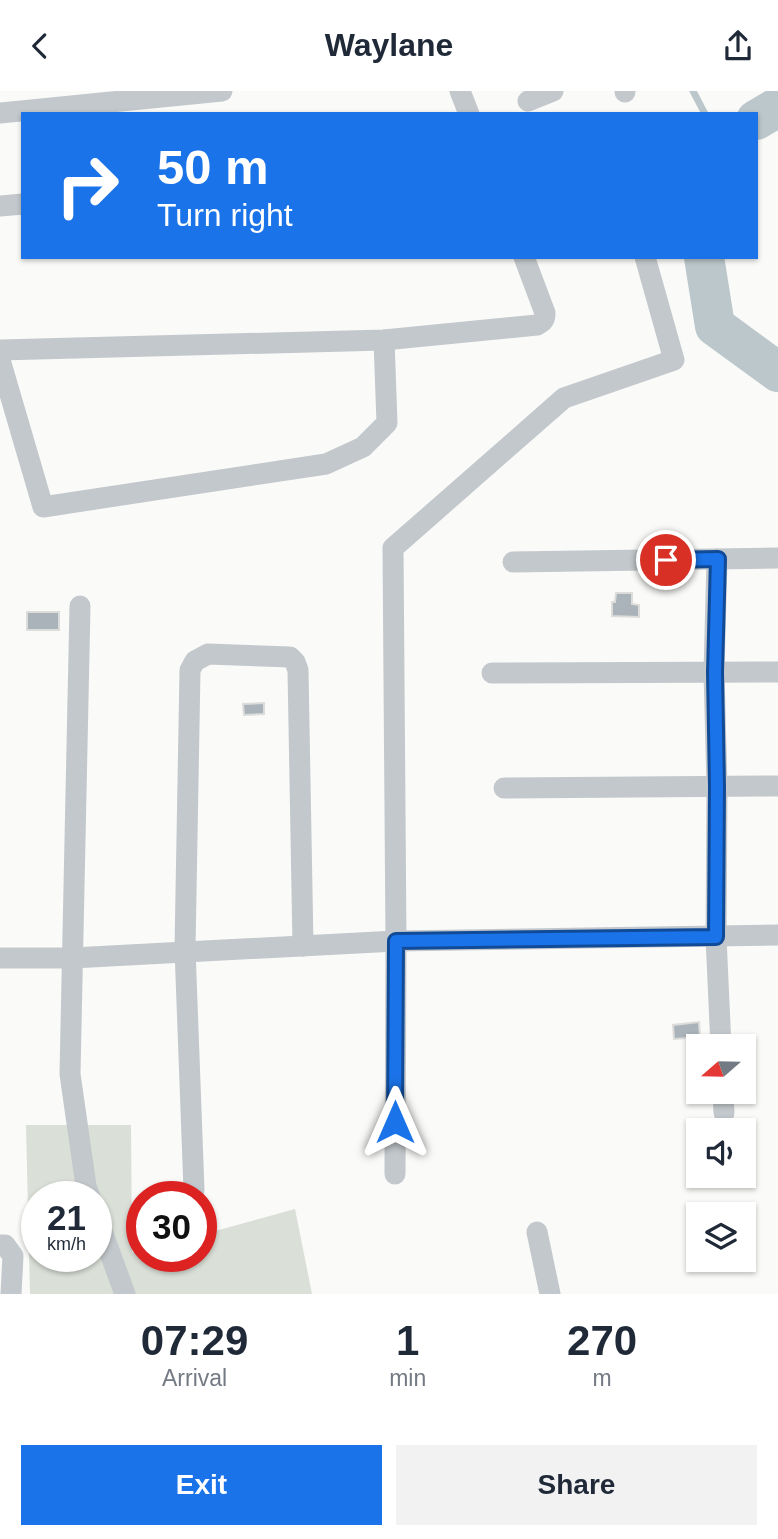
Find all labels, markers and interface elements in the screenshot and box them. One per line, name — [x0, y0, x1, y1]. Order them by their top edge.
icon: back — [21, 27, 59, 65]
text: Waylane — [325, 27, 453, 63]
icon: share — [719, 27, 757, 65]
icon: right — [42, 140, 133, 231]
text: 50 m — [157, 140, 269, 194]
text: Turn right — [157, 197, 293, 233]
pin — [636, 530, 696, 590]
icon: arrive — [647, 541, 685, 579]
north arrow — [686, 1034, 756, 1104]
map controls — [686, 1034, 756, 1272]
position arrow — [358, 1085, 432, 1159]
button: sound — [686, 1118, 756, 1188]
speed limit sign: 30 — [126, 1181, 217, 1272]
text: 21 — [47, 1198, 86, 1237]
button: layers — [686, 1202, 756, 1272]
text: km/h — [47, 1234, 86, 1254]
text: 07:29 — [141, 1317, 248, 1364]
text: 1 — [396, 1317, 419, 1364]
text: 270 — [567, 1317, 637, 1364]
text: Arrival — [162, 1365, 227, 1391]
text: min — [389, 1365, 426, 1391]
text: m — [593, 1365, 612, 1391]
button: Exit — [21, 1445, 382, 1525]
button: Share — [396, 1445, 757, 1525]

